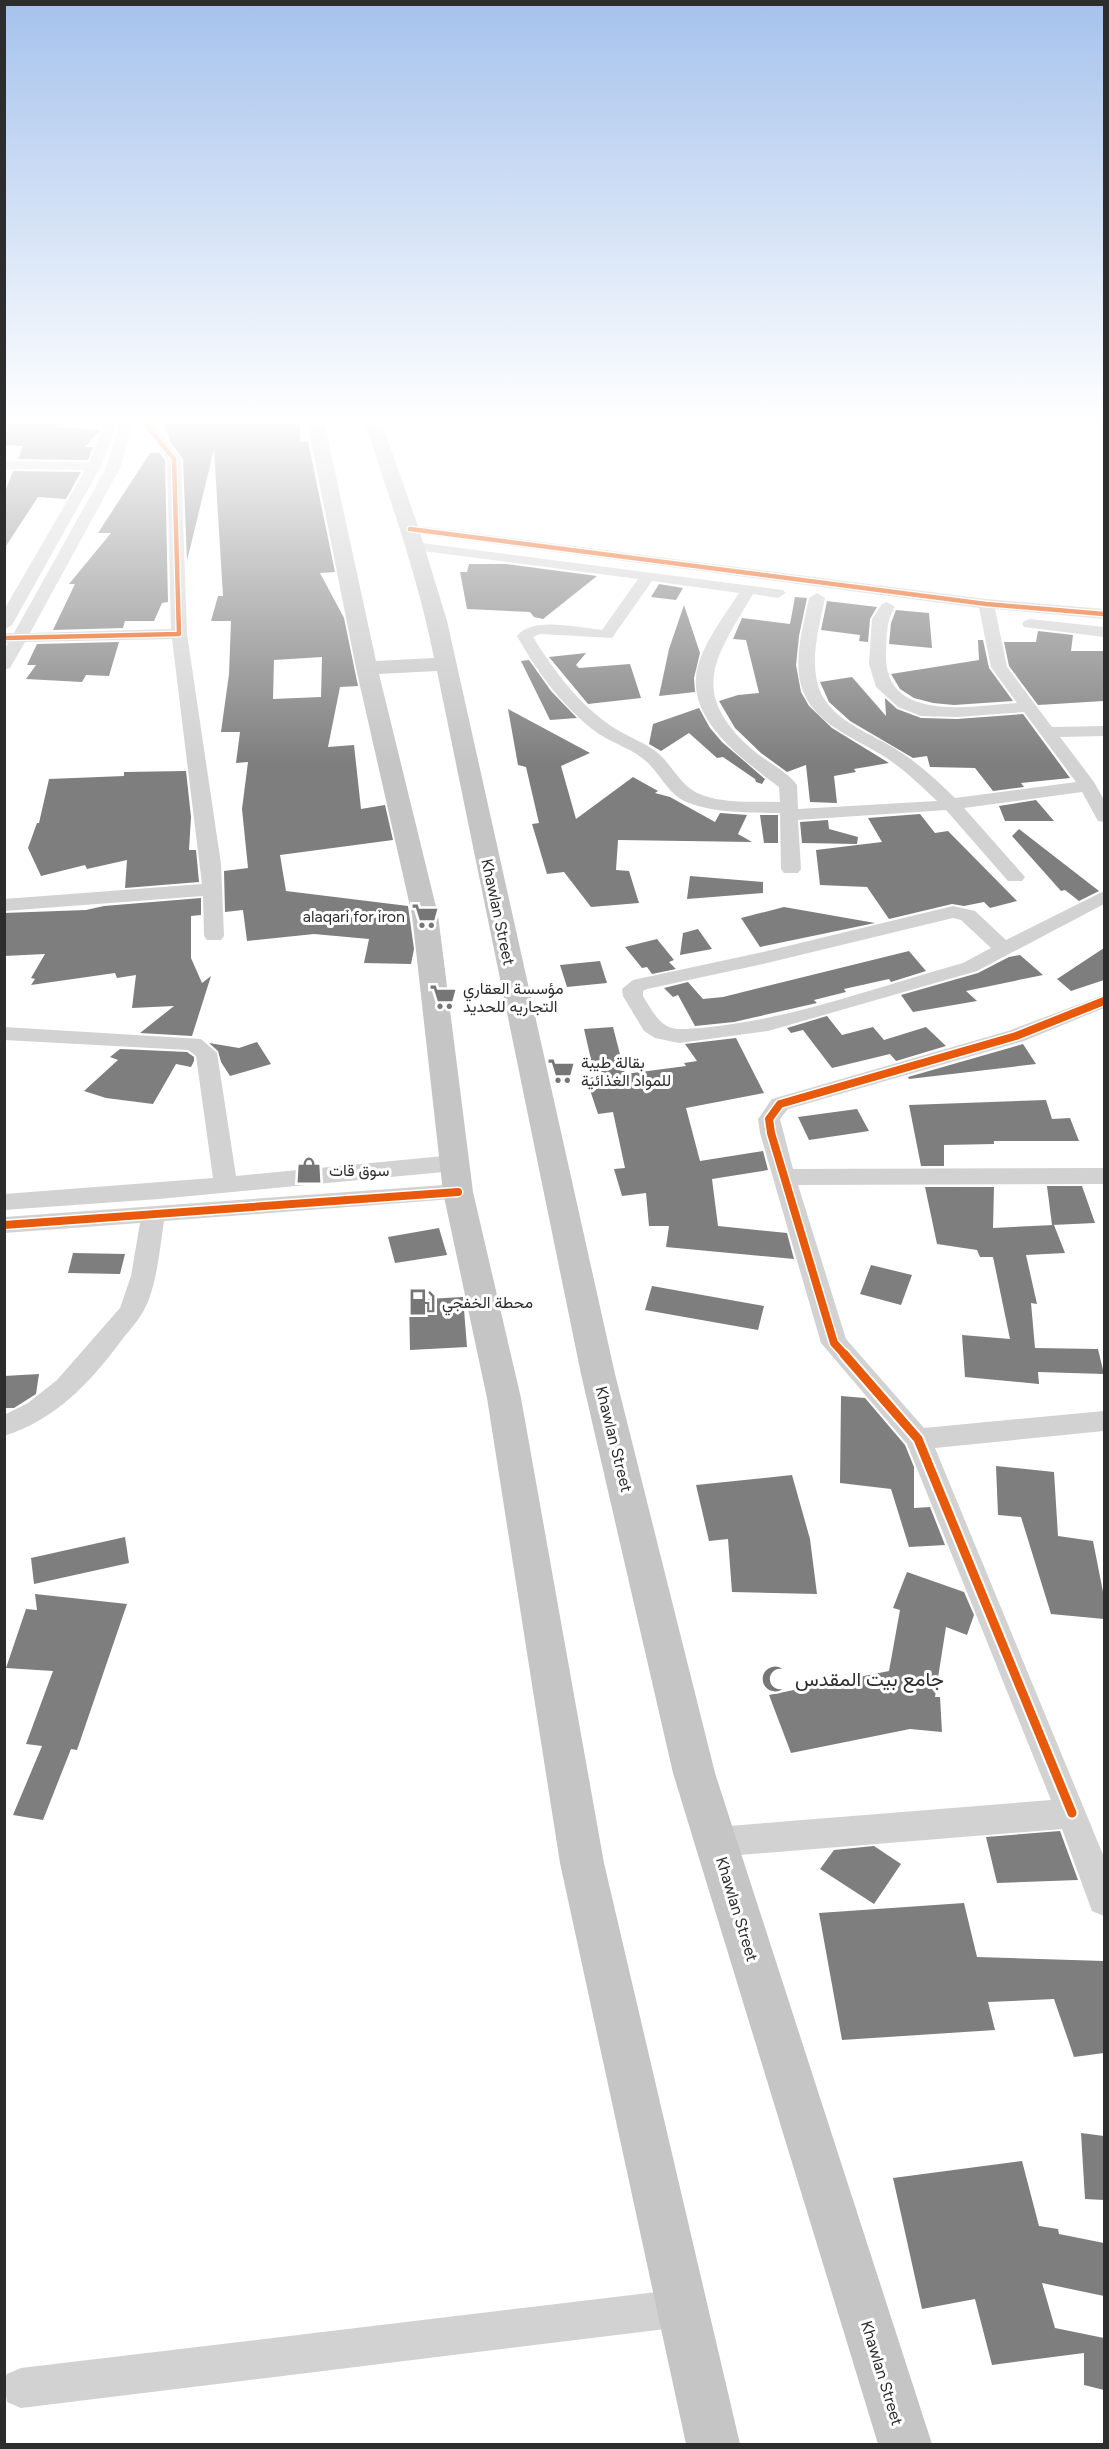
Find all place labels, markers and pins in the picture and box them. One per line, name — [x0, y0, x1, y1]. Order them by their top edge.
supermarket icon: alaqari for iron — [410, 901, 440, 931]
place label: alaqari for iron — [303, 907, 405, 926]
place label: مؤسسة العقاري التجاريه للحديد — [463, 979, 563, 1017]
supermarket icon: مؤسسة العقاري التجاريه للحديد — [428, 982, 458, 1012]
place label: بقالة طيبة للمواد الغذائية — [581, 1053, 671, 1091]
supermarket icon: بقالة طيبة للمواد الغذائية — [546, 1056, 576, 1086]
shop icon: سوق قات — [294, 1155, 324, 1185]
place label: سوق قات — [329, 1161, 389, 1181]
fuel station icon: محطة الخفجي — [407, 1287, 437, 1317]
place label: محطة الخفجي — [442, 1293, 533, 1316]
mosque icon: جامع بيت المقدس — [760, 1664, 790, 1694]
place label: جامع بيت المقدس — [795, 1667, 944, 1693]

